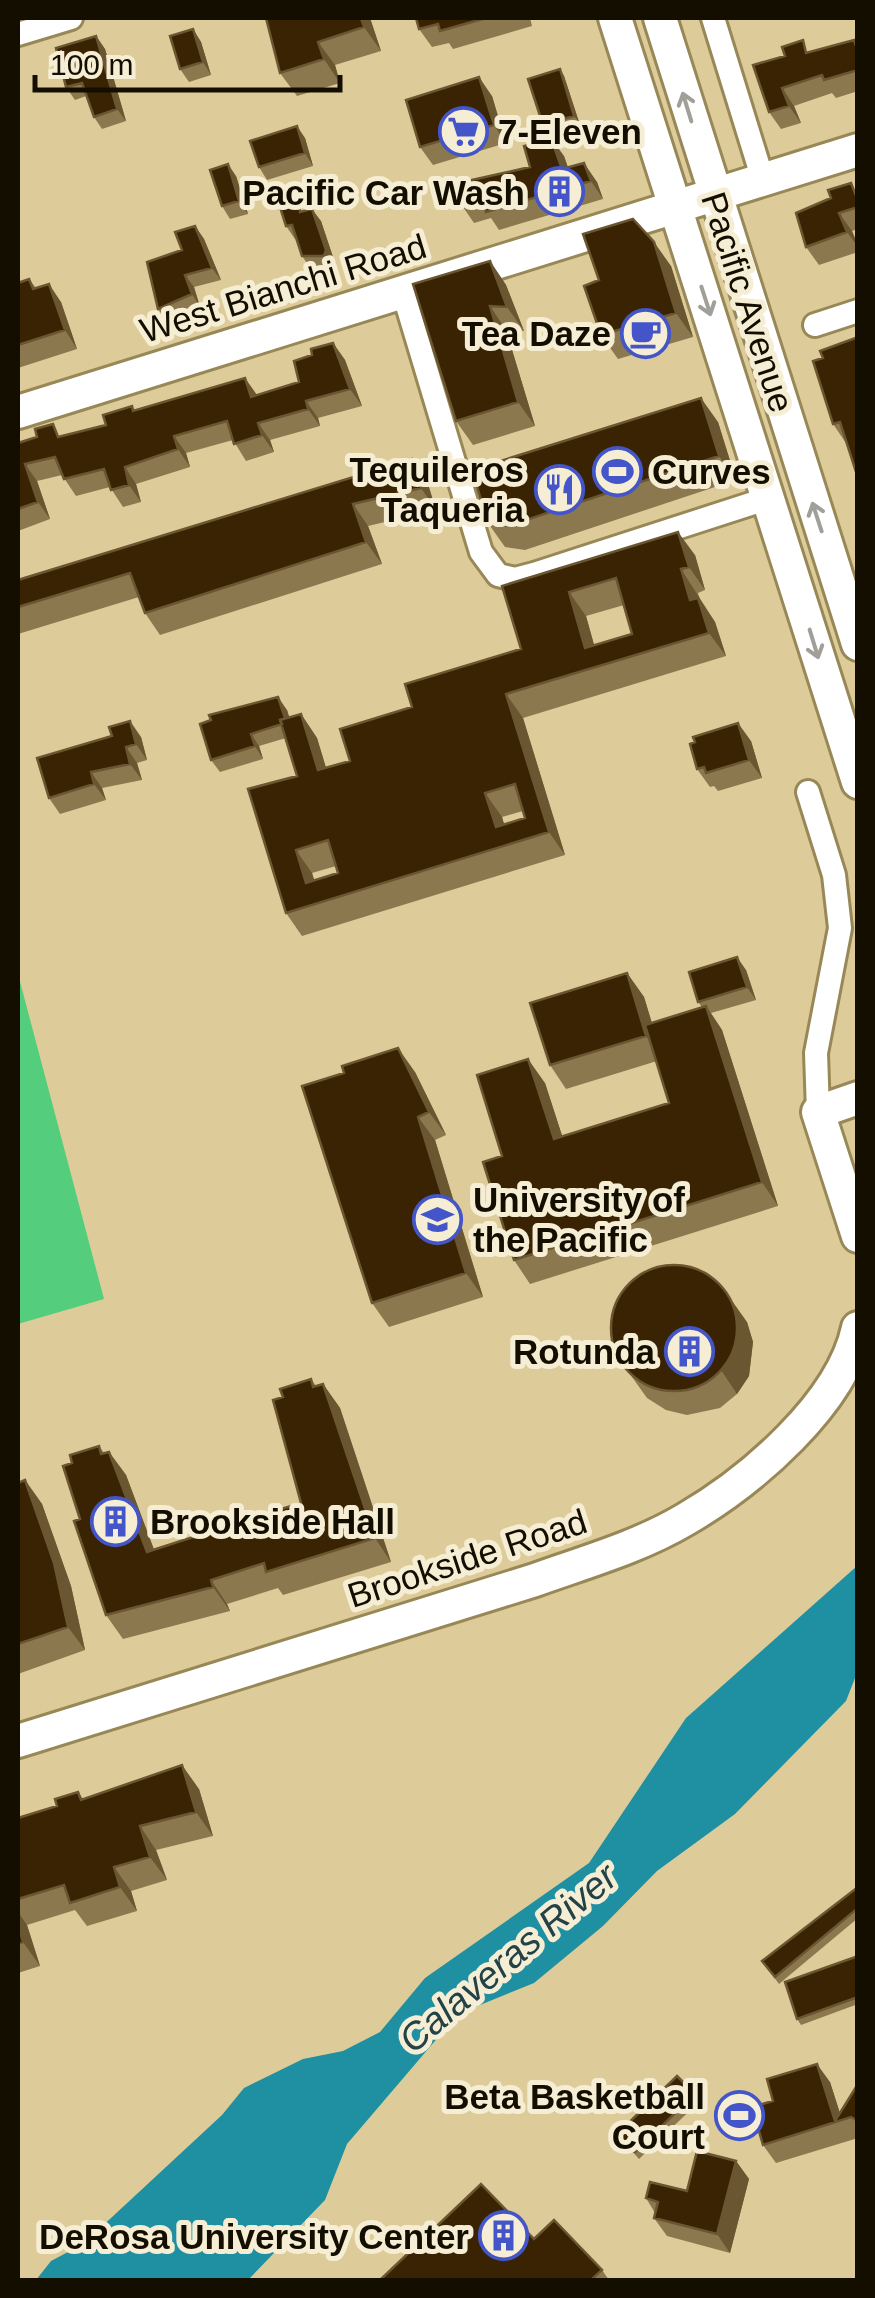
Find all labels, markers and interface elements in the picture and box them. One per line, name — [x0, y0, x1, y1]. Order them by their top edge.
scale bar — [35, 30, 340, 92]
text: 100 m — [50, 48, 133, 81]
one-way arrow — [677, 92, 695, 123]
supermarket icon: 7-Eleven — [437, 105, 489, 157]
place label: 7-Eleven — [498, 112, 642, 151]
building icon: Pacific Car Wash — [534, 166, 586, 218]
place label: Pacific Car Wash — [242, 173, 525, 212]
street label: Pacific Avenue — [694, 187, 802, 417]
street label: West Bianchi Road — [135, 226, 431, 350]
one-way arrow — [698, 285, 716, 316]
cafe icon: Tea Daze — [620, 307, 672, 359]
place label: Tea Daze — [462, 314, 611, 353]
sports icon: Curves — [591, 445, 643, 497]
place label: Tequileros Taqueria — [350, 450, 525, 529]
place label: Curves — [652, 452, 771, 491]
restaurant icon: Tequileros Taqueria — [533, 463, 585, 515]
one-way arrow — [807, 502, 825, 534]
one-way arrow — [807, 628, 825, 660]
place label: University of the Pacific — [473, 1180, 685, 1259]
school or university icon: University of the Pacific — [412, 1193, 464, 1245]
building icon: Rotunda — [664, 1325, 716, 1377]
place label: Rotunda — [513, 1332, 656, 1371]
building icon: Brookside Hall — [89, 1495, 141, 1547]
street label: Brookside Road — [343, 1501, 591, 1615]
place label: Brookside Hall — [150, 1502, 395, 1541]
water label: Calaveras River — [391, 1854, 626, 2061]
place label: Beta Basketball Court — [444, 2077, 705, 2156]
sports icon: Beta Basketball Court — [714, 2090, 766, 2142]
building icon: DeRosa University Center — [478, 2210, 530, 2262]
place label: DeRosa University Center — [39, 2217, 469, 2256]

